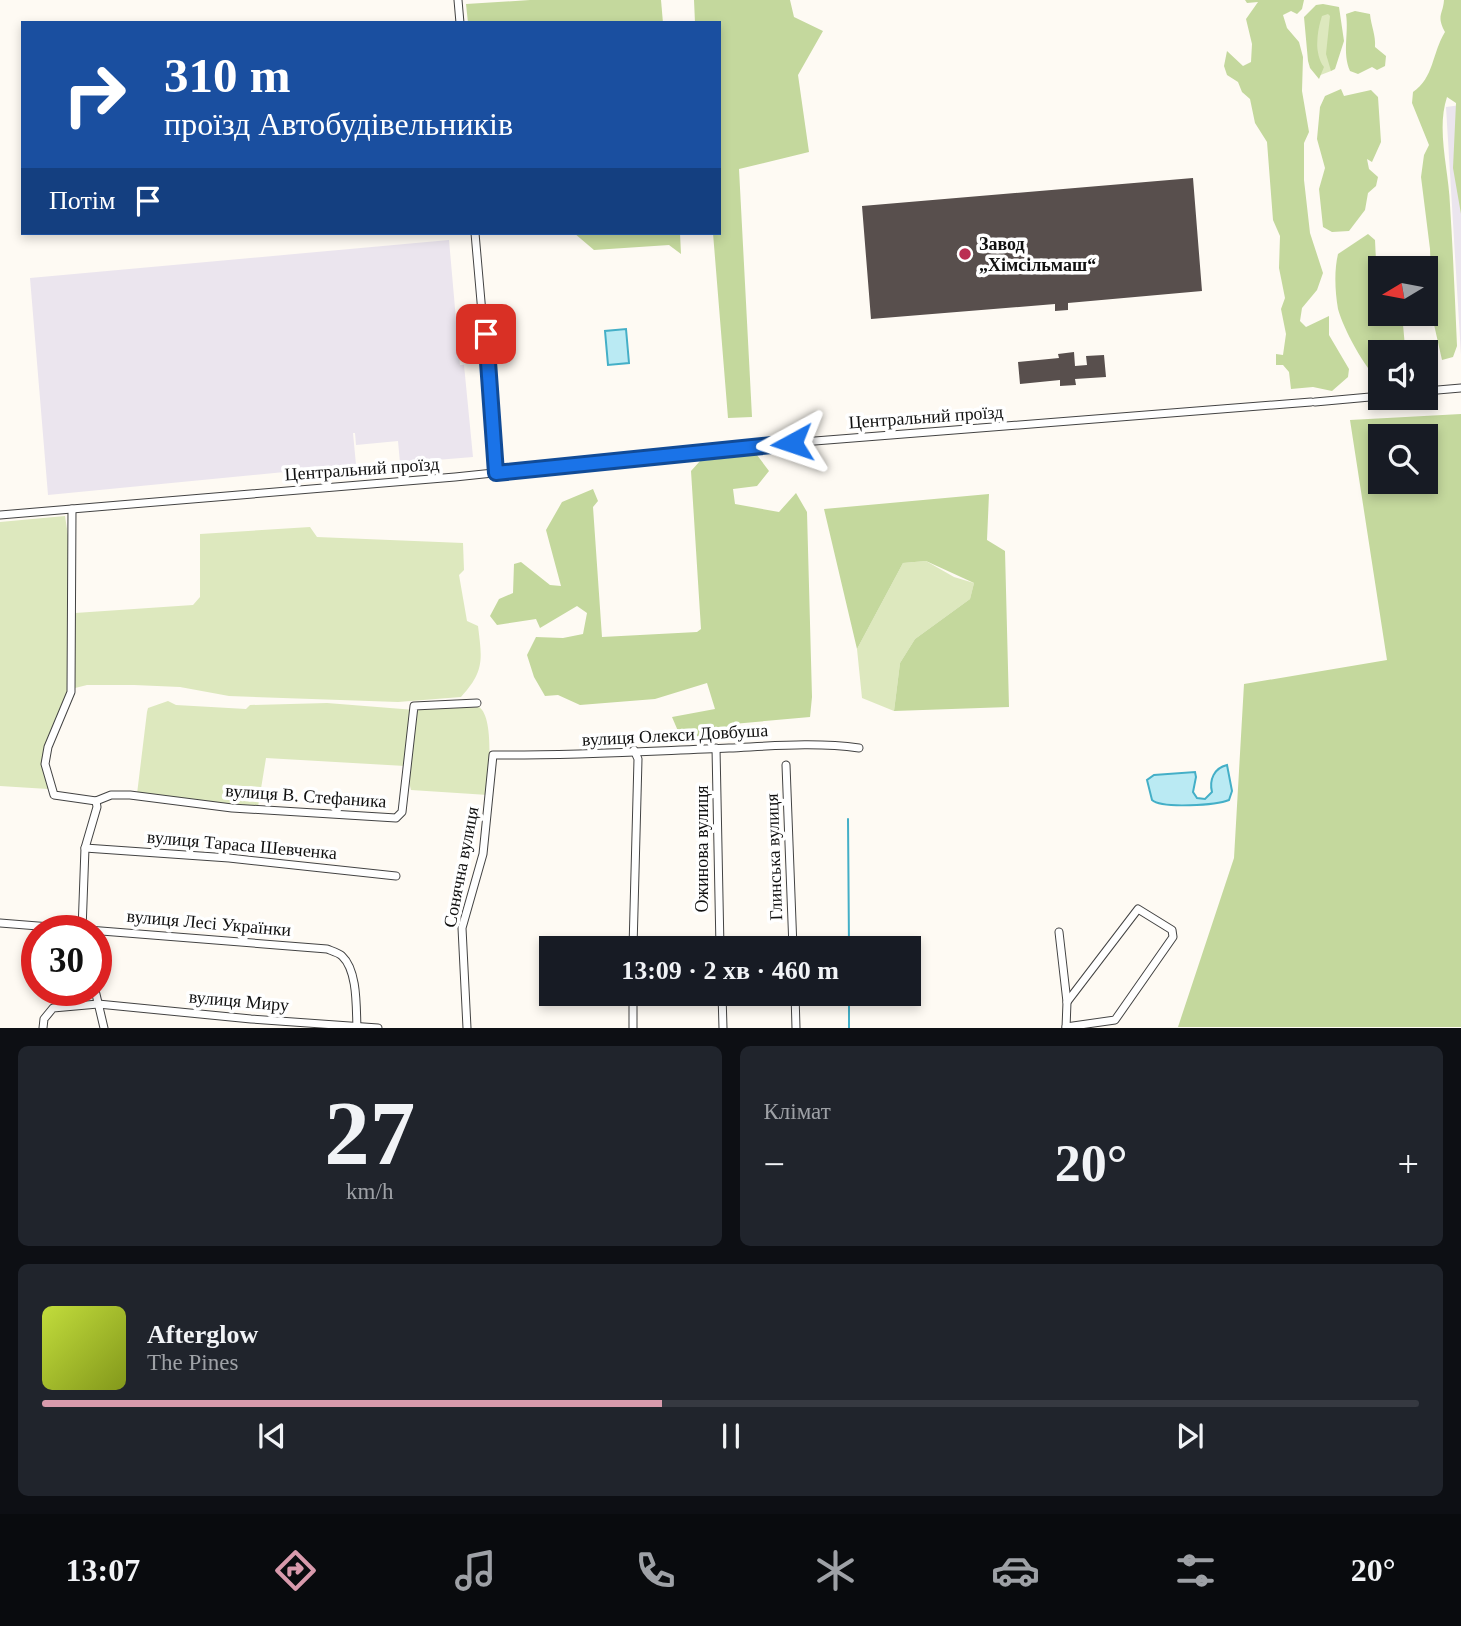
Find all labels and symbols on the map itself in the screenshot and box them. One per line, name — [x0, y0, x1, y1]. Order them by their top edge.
place label: Завод „Хімсільмаш“ — [979, 234, 1096, 275]
marker: Завод „Хімсільмаш“ — [957, 246, 973, 262]
north arrow — [1368, 256, 1438, 326]
pin — [456, 304, 516, 364]
street label: Центральний проїзд — [848, 402, 1004, 432]
position arrow — [755, 406, 829, 480]
street label: Центральний проїзд — [284, 454, 440, 484]
street label: вулиця Олекси Довбуша — [581, 720, 769, 750]
street label: вулиця В. Стефаника — [225, 780, 387, 812]
street label: Ожинова вулиця — [692, 785, 712, 913]
street label: Глинська вулиця — [762, 793, 786, 921]
street label: Сонячна вулиця — [439, 805, 483, 929]
street label: вулиця Тараса Шевченка — [146, 827, 338, 863]
street label: вулиця Лесі Українки — [126, 906, 292, 940]
speed limit sign: 30 — [21, 915, 112, 1006]
street label: вулиця Миру — [188, 987, 290, 1015]

